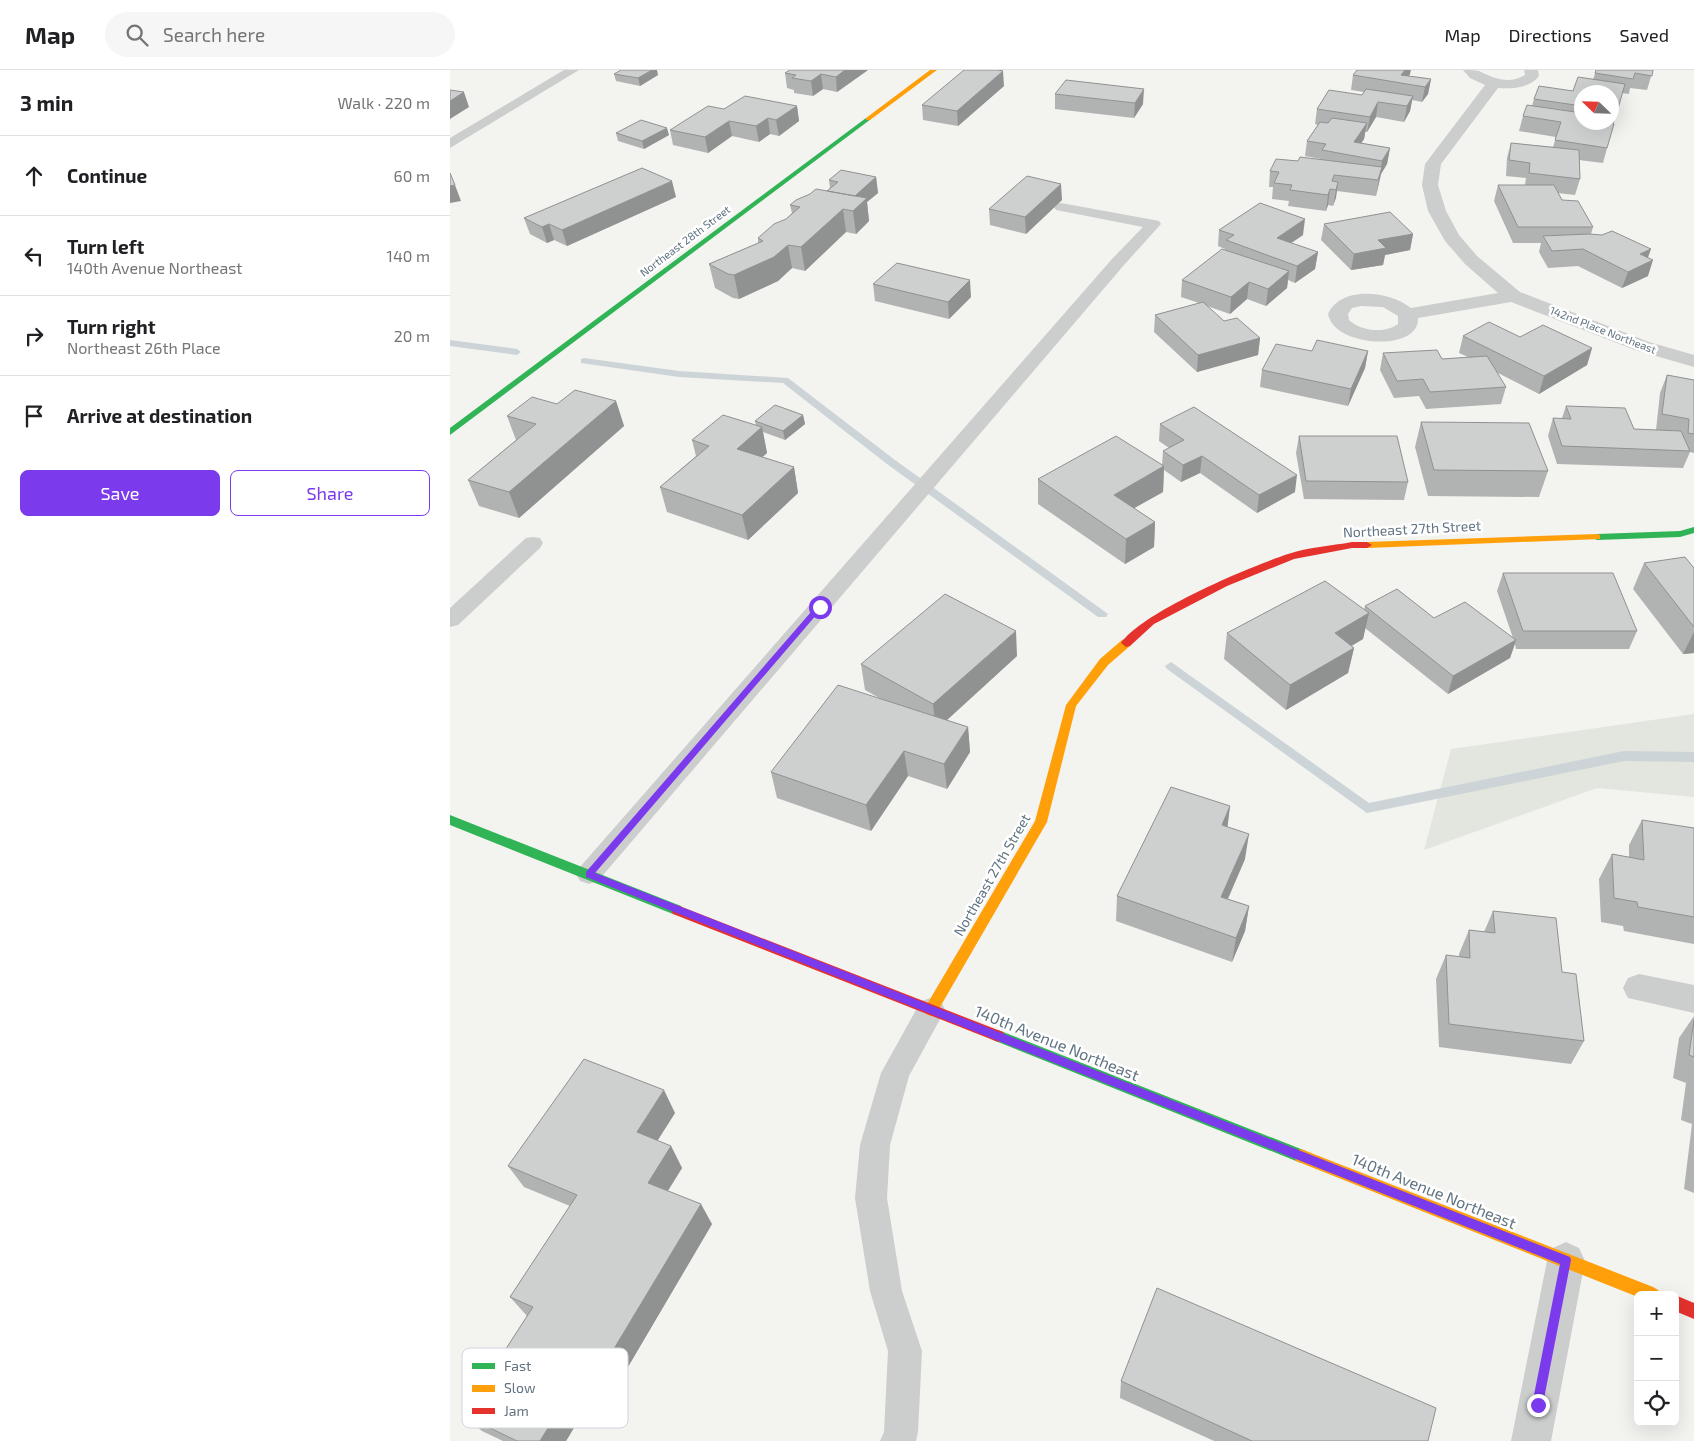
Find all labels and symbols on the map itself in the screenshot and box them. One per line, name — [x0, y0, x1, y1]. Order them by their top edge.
north arrow — [1574, 85, 1619, 130]
street label: Northeast 28th Street — [637, 202, 732, 279]
street label: 142nd Place Northeast — [1548, 303, 1658, 356]
street label: Northeast 27th Street — [1343, 516, 1481, 541]
route start — [809, 596, 832, 619]
street label: Northeast 27th Street — [950, 811, 1033, 939]
street label: 140th Avenue Northeast — [972, 1001, 1142, 1084]
street label: 140th Avenue Northeast — [1349, 1149, 1519, 1232]
legend — [462, 1348, 628, 1428]
text: Fast — [504, 1357, 531, 1374]
text: Slow — [504, 1379, 536, 1396]
route end — [1527, 1394, 1550, 1417]
text: Jam — [504, 1402, 529, 1419]

